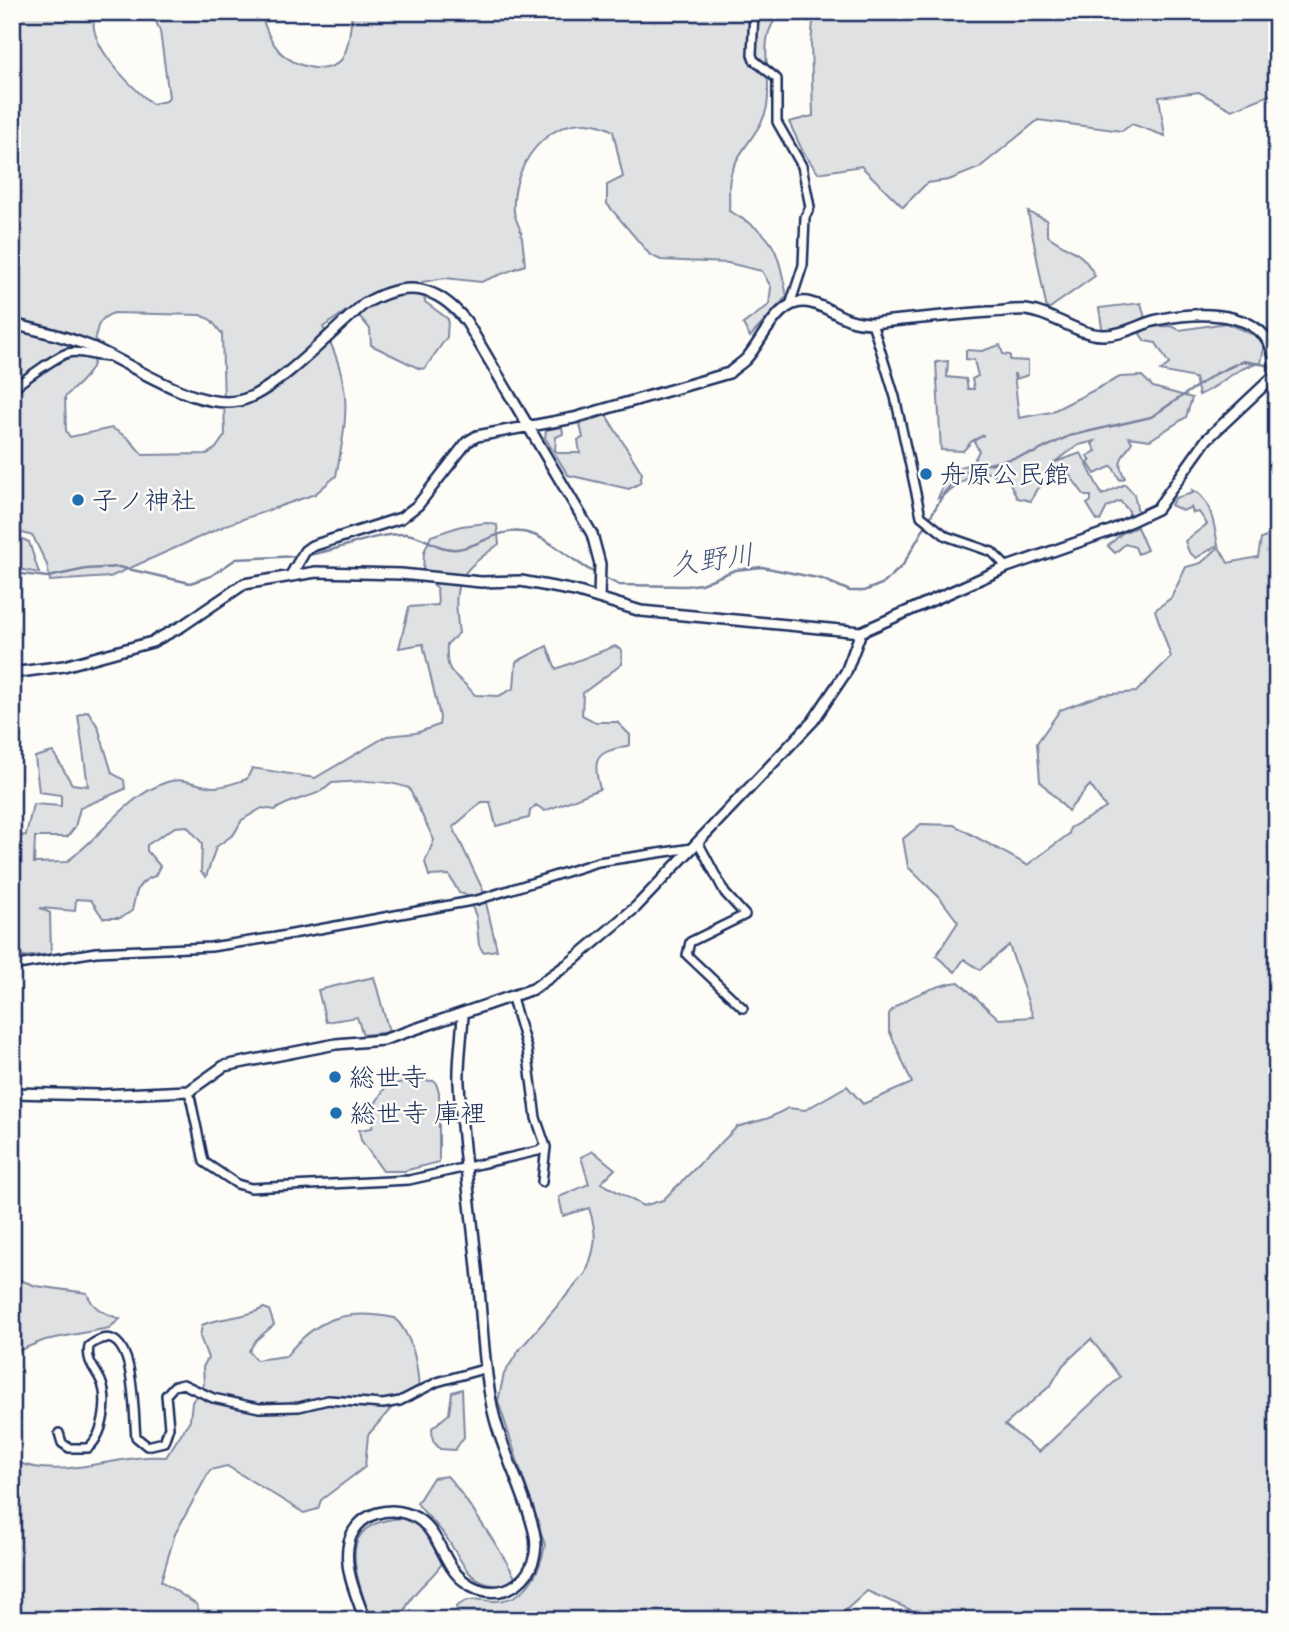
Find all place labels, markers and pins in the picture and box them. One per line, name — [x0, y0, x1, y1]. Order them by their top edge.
place label: 舟原公民館 — [940, 456, 1070, 491]
marker: 舟原公民館 — [918, 466, 934, 482]
place label: 子ノ神社 — [92, 482, 196, 517]
marker: 子ノ神社 — [70, 492, 86, 508]
place label: 総世寺 — [349, 1059, 427, 1094]
marker: 総世寺 — [327, 1069, 343, 1085]
place label: 総世寺 庫裡 — [350, 1095, 486, 1130]
marker: 総世寺 庫裡 — [328, 1105, 344, 1121]

